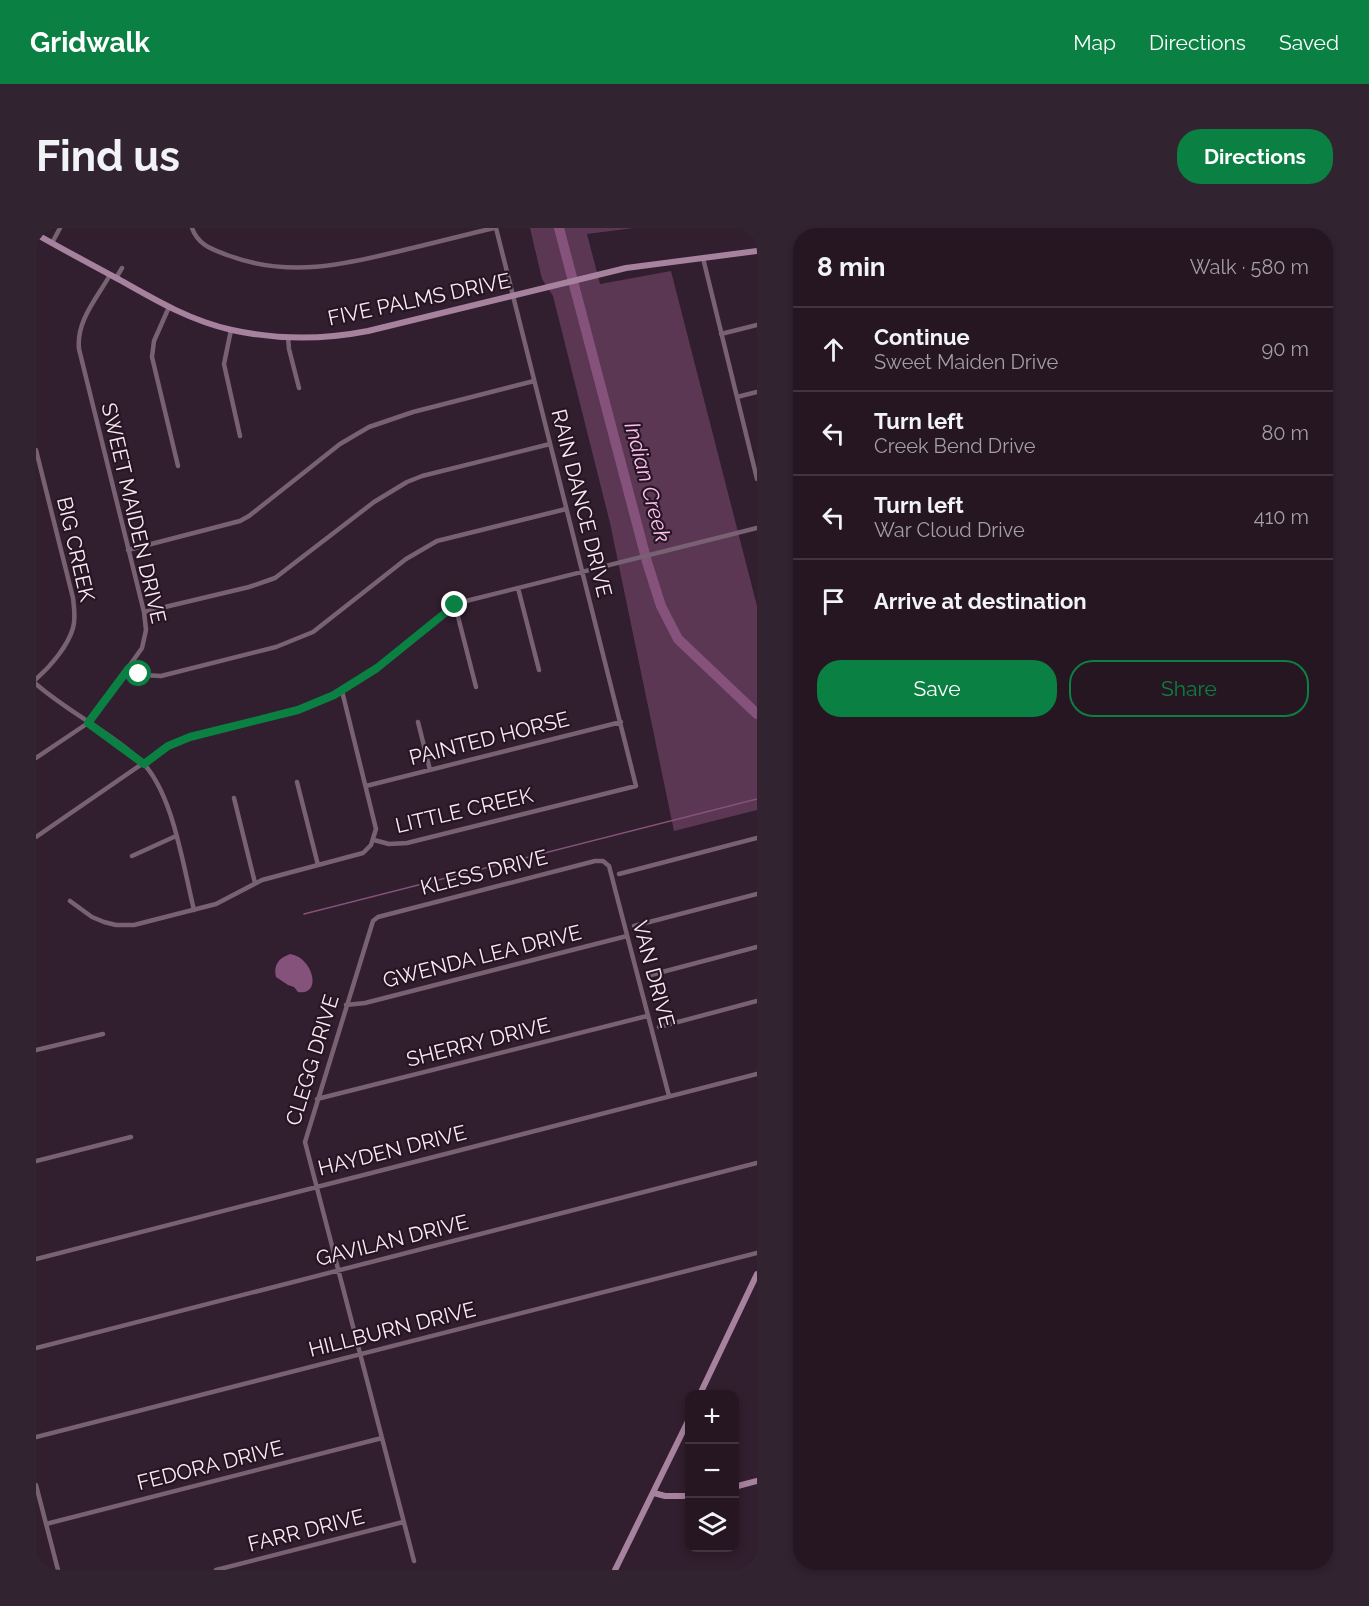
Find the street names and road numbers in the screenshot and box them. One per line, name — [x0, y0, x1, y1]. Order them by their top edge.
street label: FIVE PALMS DRIVE — [325, 267, 513, 331]
street label: SWEET MAIDEN DRIVE — [96, 400, 172, 626]
street label: RAIN DANCE DRIVE — [547, 406, 617, 600]
street label: BIG CREEK — [52, 494, 100, 604]
street label: PAINTED HORSE — [406, 706, 572, 770]
street label: LITTLE CREEK — [393, 782, 536, 838]
street label: KLESS DRIVE — [418, 844, 550, 900]
street label: VAN DRIVE — [628, 918, 680, 1030]
street label: GWENDA LEA DRIVE — [380, 919, 584, 993]
street label: CLEGG DRIVE — [280, 992, 344, 1128]
street label: SHERRY DRIVE — [404, 1012, 552, 1072]
street label: HAYDEN DRIVE — [315, 1119, 469, 1181]
street label: GAVILAN DRIVE — [313, 1209, 471, 1271]
street label: HILLBURN DRIVE — [306, 1296, 478, 1362]
street label: FEDORA DRIVE — [134, 1435, 286, 1495]
street label: FARR DRIVE — [245, 1503, 367, 1557]

